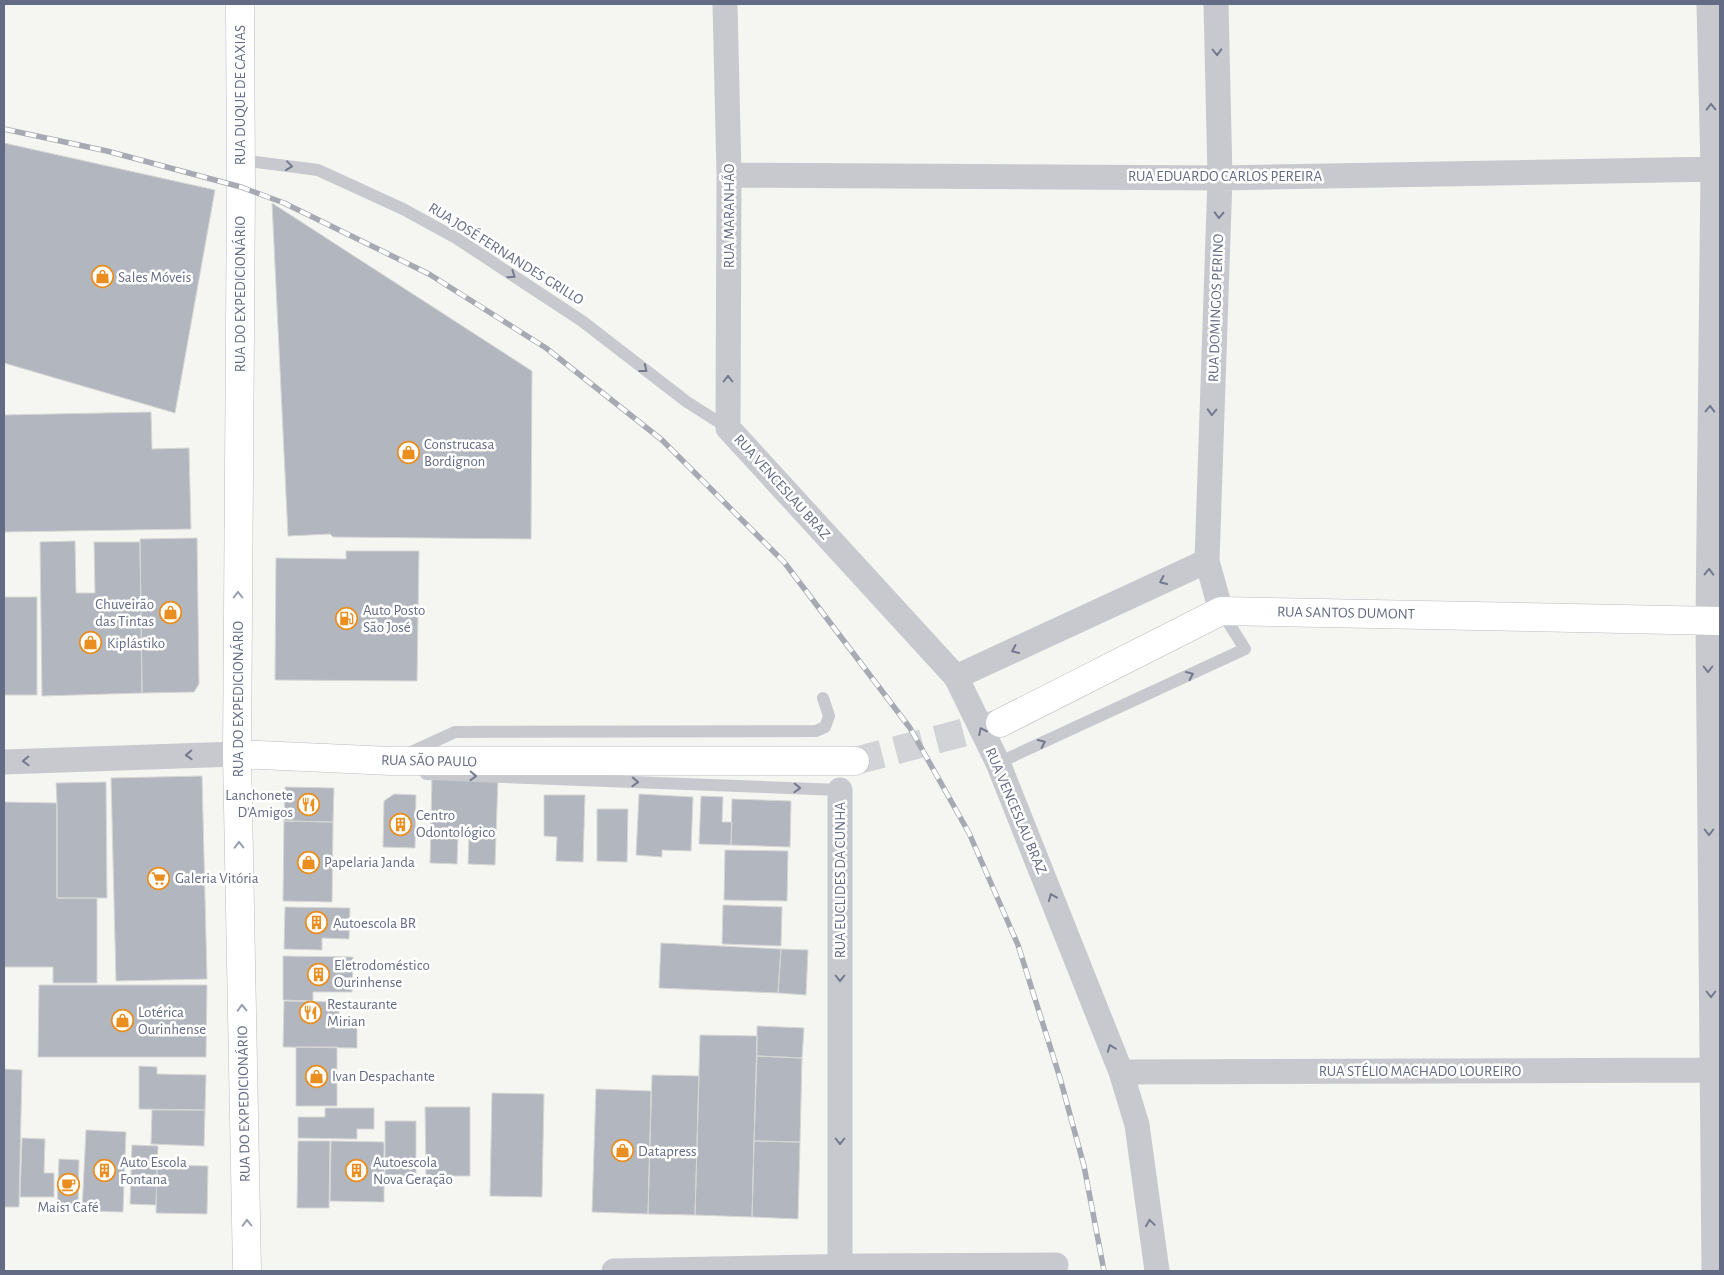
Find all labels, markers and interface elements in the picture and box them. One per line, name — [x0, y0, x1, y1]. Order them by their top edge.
street label: RUA DUQUE DE CAXIAS — [233, 25, 248, 165]
one-way arrow — [1212, 49, 1222, 57]
one-way arrow — [1706, 103, 1716, 110]
one-way arrow — [286, 160, 294, 171]
street label: RUA MARANHÃO — [721, 164, 737, 268]
street label: RUA EDUARDO CARLOS PEREIRA — [1128, 169, 1322, 184]
street label: RUA JOSÉ FERNANDES GRILLO — [426, 198, 587, 308]
one-way arrow — [1213, 211, 1224, 219]
street label: RUA DO EXPEDICIONÁRIO — [231, 216, 248, 372]
street label: RUA DOMINGOS PERINO — [1206, 234, 1226, 382]
shop icon: Sales Móveis — [90, 265, 114, 289]
one-way arrow — [507, 269, 516, 278]
place label: Sales Móveis — [118, 270, 191, 285]
one-way arrow — [639, 363, 648, 372]
one-way arrow — [723, 375, 733, 383]
one-way arrow — [1705, 405, 1715, 413]
one-way arrow — [1207, 409, 1217, 417]
street label: RUA VENCESLAU BRAZ — [731, 432, 833, 542]
place label: Construcasa Bordignon — [424, 437, 494, 469]
shop icon: Construcasa Bordignon — [396, 441, 420, 465]
one-way arrow — [1703, 568, 1714, 576]
one-way arrow — [1159, 575, 1168, 586]
one-way arrow — [233, 591, 243, 598]
place label: Chuveirão das Tintas — [95, 597, 154, 629]
shop icon: Chuveirão das Tintas — [158, 601, 182, 625]
place label: Auto Posto São José — [363, 603, 425, 635]
street label: RUA SANTOS DUMONT — [1277, 604, 1416, 622]
fuel station icon: Auto Posto São José — [335, 607, 359, 631]
street label: RUA DO EXPEDICIONÁRIO — [229, 621, 246, 777]
shop icon: Kiplástiko — [79, 631, 103, 655]
place label: Kiplástiko — [107, 636, 165, 651]
one-way arrow — [1011, 643, 1020, 654]
one-way arrow — [1703, 666, 1713, 674]
one-way arrow — [1185, 670, 1194, 681]
one-way arrow — [978, 727, 988, 736]
one-way arrow — [1037, 738, 1046, 749]
street label: RUA VENCESLAU BRAZ — [983, 746, 1049, 876]
one-way arrow — [184, 750, 192, 761]
street label: RUA SÃO PAULO — [381, 752, 477, 769]
one-way arrow — [22, 756, 30, 766]
one-way arrow — [469, 770, 477, 781]
one-way arrow — [632, 777, 639, 787]
one-way arrow — [794, 783, 802, 793]
place label: Lanchonete D'Amigos — [225, 788, 293, 820]
restaurant icon: Lanchonete D'Amigos — [297, 792, 321, 816]
street label: RUA EUCLIDES DA CUNHA — [833, 801, 848, 958]
place label: Centro Odontológico — [416, 808, 495, 840]
building icon: Centro Odontológico — [388, 812, 412, 836]
one-way arrow — [1704, 828, 1715, 836]
one-way arrow — [234, 841, 244, 848]
shop icon: Papelaria Janda — [296, 850, 320, 874]
place label: Papelaria Janda — [324, 855, 415, 870]
supermarket icon: Galeria Vitória — [147, 866, 171, 890]
place label: Galeria Vitória — [175, 871, 259, 886]
one-way arrow — [1048, 893, 1058, 902]
building icon: Autoescola BR — [305, 911, 329, 935]
place label: Autoescola BR — [333, 916, 416, 931]
place label: Eletrodoméstico Ourinhense — [334, 958, 430, 990]
building icon: Eletrodoméstico Ourinhense — [306, 962, 330, 986]
one-way arrow — [835, 975, 845, 983]
one-way arrow — [1706, 991, 1716, 999]
place label: Restaurante Mirian — [327, 997, 397, 1029]
restaurant icon: Restaurante Mirian — [299, 1001, 323, 1025]
one-way arrow — [237, 1003, 247, 1011]
place label: Lotérica Ourinhense — [138, 1005, 206, 1037]
shop icon: Lotérica Ourinhense — [110, 1009, 134, 1033]
street label: RUA DO EXPEDICIONÁRIO — [233, 1026, 253, 1182]
one-way arrow — [1107, 1044, 1117, 1053]
street label: RUA STÉLIO MACHADO LOUREIRO — [1319, 1062, 1521, 1079]
shop icon: Ivan Despachante — [304, 1064, 328, 1088]
place label: Ivan Despachante — [332, 1069, 435, 1084]
one-way arrow — [835, 1138, 845, 1145]
shop icon: Datapress — [610, 1139, 634, 1163]
place label: Datapress — [638, 1144, 697, 1159]
place label: Auto Escola Fontana — [120, 1155, 187, 1187]
place label: Autoescola Nova Geração — [373, 1155, 453, 1187]
building icon: Auto Escola Fontana — [92, 1159, 116, 1183]
building icon: Autoescola Nova Geração — [345, 1159, 369, 1183]
cafe icon: Mais1 Café — [56, 1172, 80, 1196]
place label: Mais1 Café — [37, 1200, 99, 1215]
one-way arrow — [242, 1218, 252, 1226]
one-way arrow — [1146, 1219, 1156, 1227]

